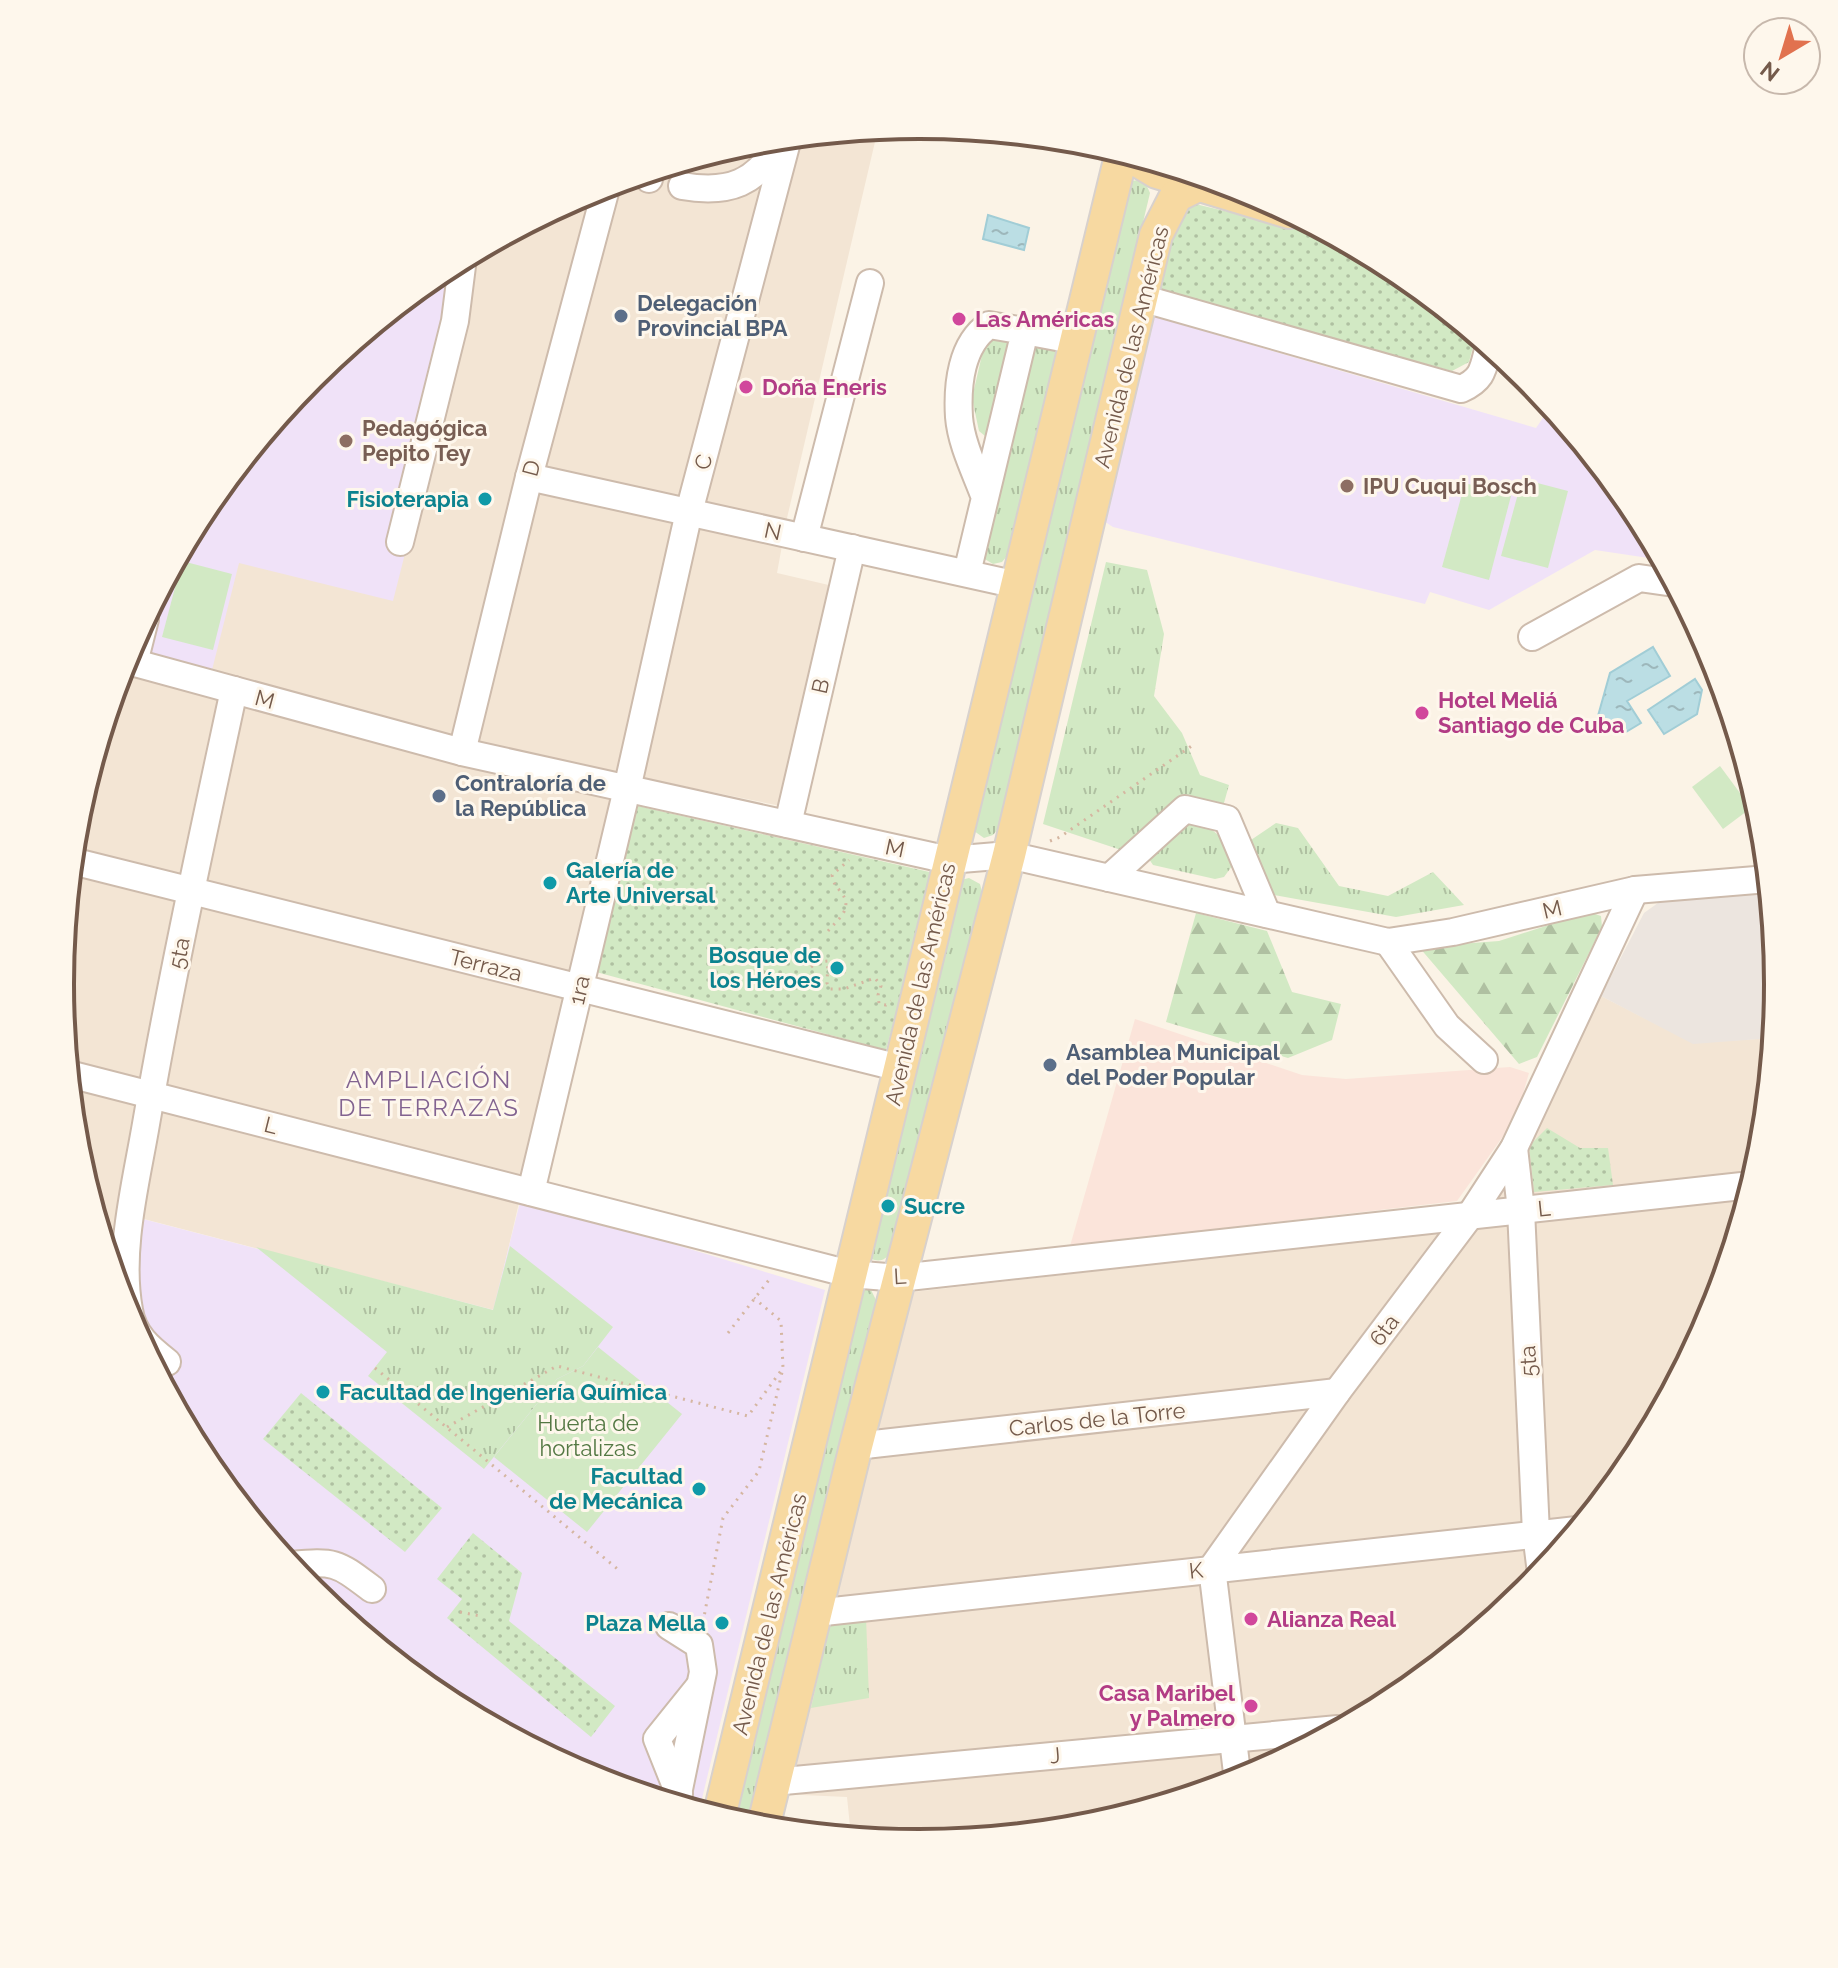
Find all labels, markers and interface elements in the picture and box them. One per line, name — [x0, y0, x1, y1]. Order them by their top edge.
north arrow — [1742, 16, 1822, 96]
text: N — [1755, 56, 1784, 87]
street label: Avenida de las Américas — [1088, 223, 1174, 471]
place label: Delegación Provincial BPA — [637, 290, 788, 341]
place label: Las Américas — [975, 306, 1115, 332]
marker: Delegación Provincial BPA — [612, 307, 630, 325]
marker: Las Américas — [950, 310, 968, 328]
place label: Doña Eneris — [762, 374, 887, 400]
marker: Doña Eneris — [737, 378, 755, 396]
place label: Pedagógica Pepito Tey — [362, 415, 487, 466]
marker: Pedagógica Pepito Tey — [337, 432, 355, 450]
street label: C — [688, 451, 718, 473]
street label: D — [516, 457, 546, 479]
place label: IPU Cuqui Bosch — [1363, 473, 1537, 499]
marker: IPU Cuqui Bosch — [1338, 477, 1356, 495]
place label: Fisioterapia — [346, 486, 469, 512]
marker: Fisioterapia — [476, 490, 494, 508]
street label: N — [762, 517, 784, 545]
street label: B — [806, 676, 834, 696]
street label: M — [252, 684, 278, 714]
place label: Hotel Meliá Santiago de Cuba — [1438, 687, 1624, 738]
marker: Hotel Meliá Santiago de Cuba — [1413, 704, 1431, 722]
place label: Contraloría de la República — [455, 770, 606, 821]
marker: Contraloría de la República — [430, 787, 448, 805]
street label: M — [883, 833, 907, 863]
place label: Galería de Arte Universal — [566, 857, 716, 908]
street label: Avenida de las Américas — [879, 860, 961, 1108]
marker: Galería de Arte Universal — [541, 874, 559, 892]
street label: M — [1540, 894, 1564, 924]
street label: 5ta — [163, 935, 195, 971]
place label: Bosque de los Héroes — [708, 942, 821, 993]
street label: Terraza — [447, 943, 525, 987]
marker: Bosque de los Héroes — [828, 959, 846, 977]
street label: 1ra — [563, 973, 595, 1007]
place label: Asamblea Municipal del Poder Popular — [1066, 1039, 1281, 1090]
marker: Asamblea Municipal del Poder Popular — [1041, 1056, 1059, 1074]
district label: AMPLIACIÓN DE TERRAZAS — [338, 1065, 520, 1122]
street label: L — [262, 1111, 281, 1139]
place label: Sucre — [904, 1193, 965, 1219]
street label: L — [1536, 1194, 1552, 1222]
marker: Sucre — [879, 1197, 897, 1215]
street label: L — [893, 1263, 907, 1289]
street label: 6ta — [1364, 1309, 1404, 1351]
street label: 5ta — [1514, 1345, 1542, 1377]
place label: Facultad de Ingeniería Química — [339, 1379, 667, 1405]
marker: Facultad de Ingeniería Química — [314, 1383, 332, 1401]
street label: Carlos de la Torre — [1007, 1397, 1187, 1441]
park label: Huerta de hortalizas — [537, 1410, 639, 1461]
place label: Facultad de Mecánica — [549, 1463, 683, 1514]
marker: Facultad de Mecánica — [690, 1480, 708, 1498]
street label: Avenida de las Américas — [726, 1490, 812, 1738]
street label: K — [1188, 1556, 1205, 1584]
place label: Alianza Real — [1267, 1606, 1397, 1632]
place label: Plaza Mella — [585, 1610, 706, 1636]
marker: Alianza Real — [1242, 1610, 1260, 1628]
marker: Plaza Mella — [713, 1614, 731, 1632]
place label: Casa Maribel y Palmero — [1099, 1680, 1236, 1731]
marker: Casa Maribel y Palmero — [1242, 1697, 1260, 1715]
street label: J — [1049, 1742, 1061, 1768]

